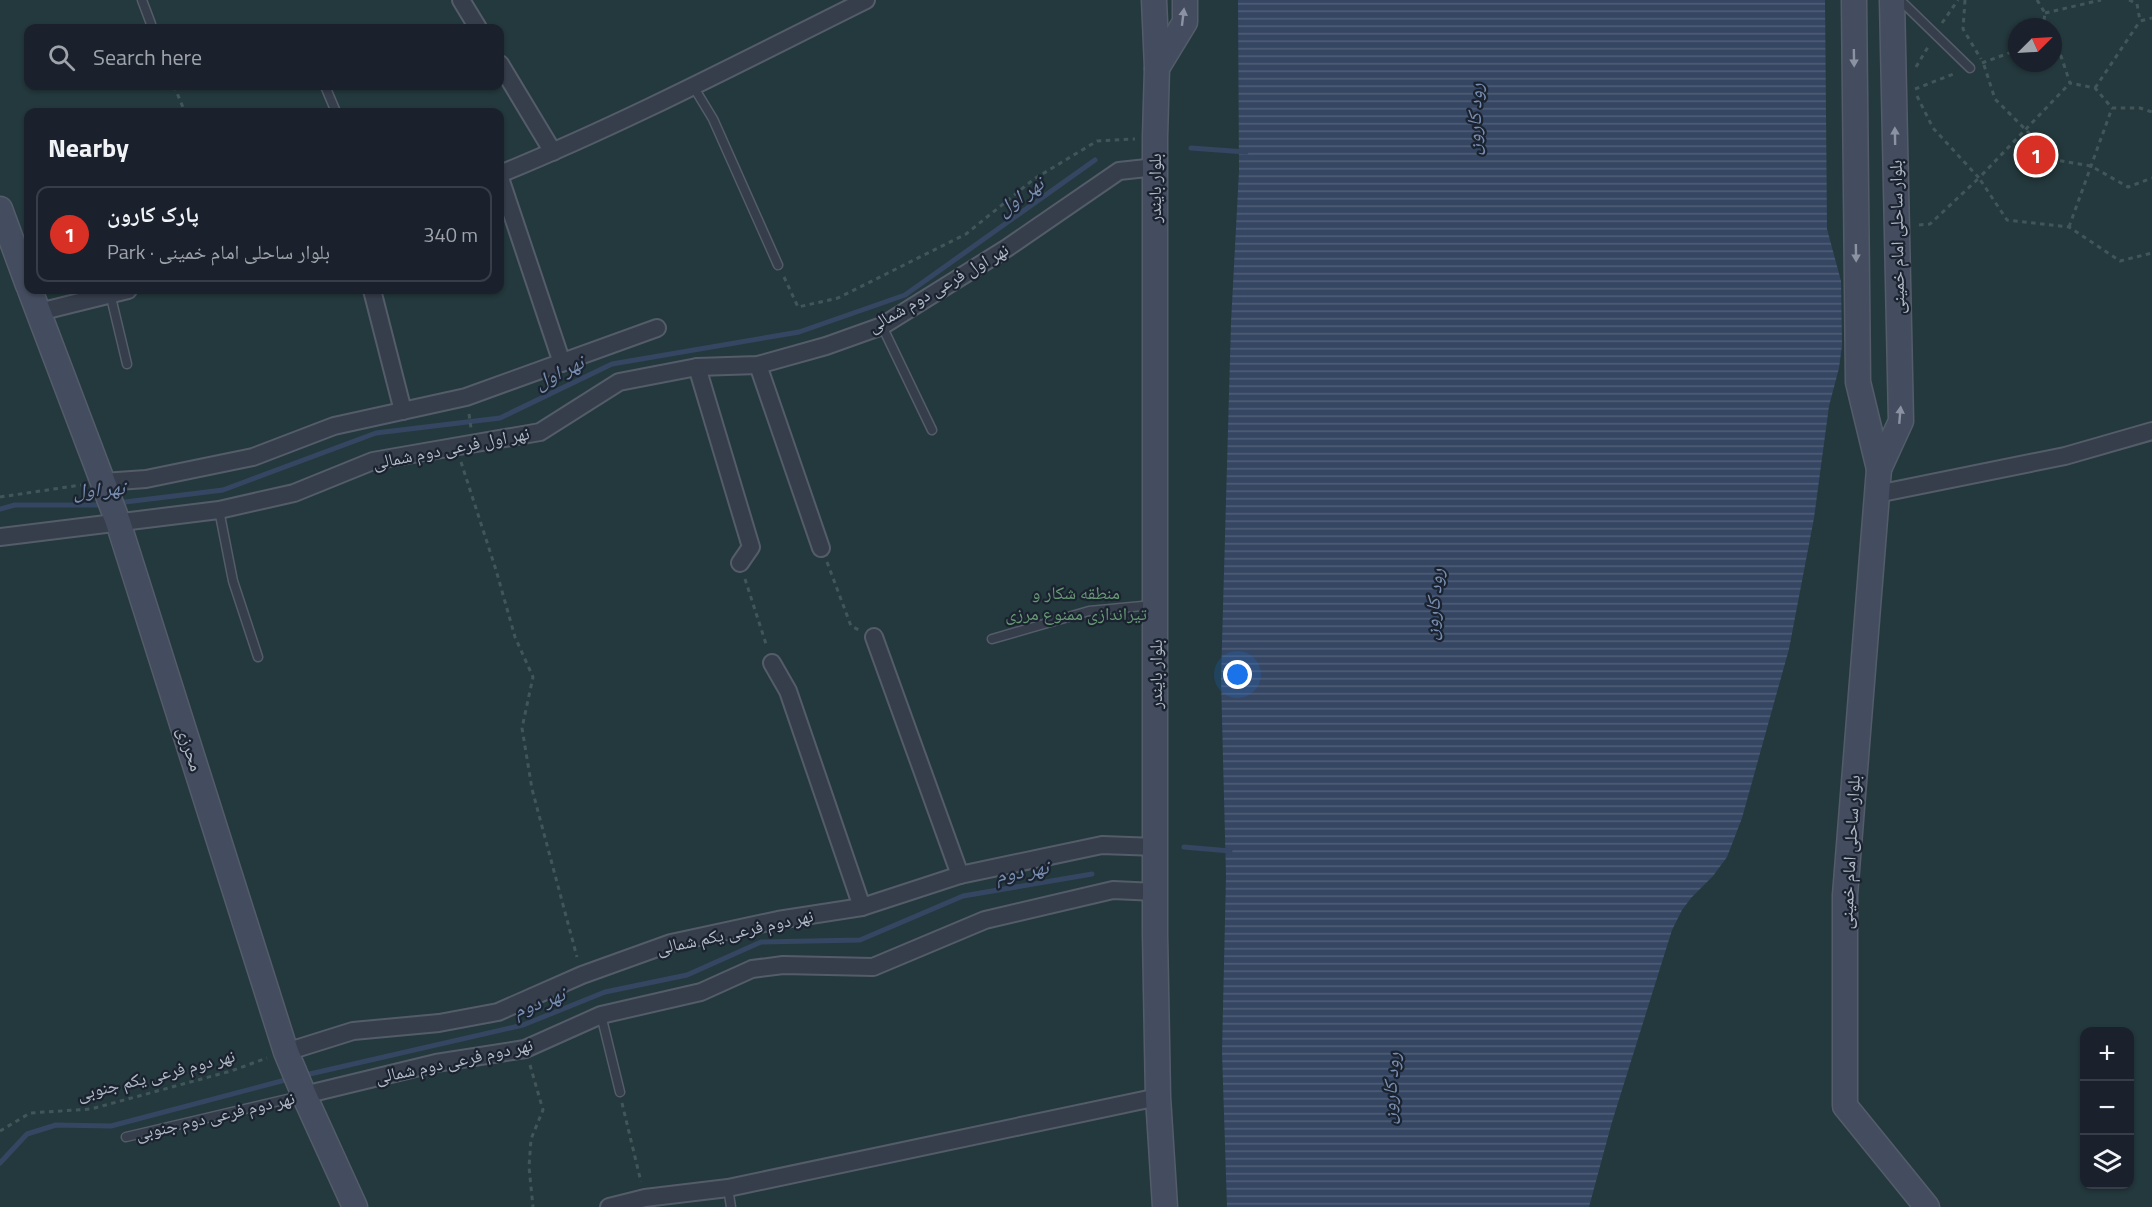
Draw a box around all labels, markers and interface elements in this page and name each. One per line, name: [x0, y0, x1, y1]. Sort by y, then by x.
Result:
one-way arrow: [1179, 7, 1188, 26]
north arrow: [2008, 18, 2062, 72]
search box: [24, 24, 504, 90]
text: Search here: [93, 40, 202, 74]
icon: search: [45, 41, 78, 74]
one-way arrow: [1849, 49, 1859, 68]
water label: رود کارون: [1457, 82, 1490, 155]
one-way arrow: [1890, 127, 1900, 146]
text: Nearby: [48, 128, 129, 167]
pin: 1: [2016, 132, 2056, 178]
street label: بلوار بایندر: [1141, 153, 1168, 224]
street label: بلوار ساحلی امام خمینی: [1882, 160, 1911, 314]
water label: نهر اول: [990, 166, 1052, 223]
text: پارک کارون: [107, 197, 199, 231]
text: 1: [64, 219, 75, 250]
text: 340 m: [423, 219, 478, 250]
text: Park · بلوار ساحلی امام خمینی: [107, 236, 330, 267]
street label: نهر اول فرعی دوم شمالی: [862, 236, 1014, 339]
one-way arrow: [1851, 244, 1861, 263]
water label: نهر اول: [529, 345, 591, 397]
one-way arrow: [1895, 405, 1905, 424]
street label: نهر اول فرعی دوم شمالی: [370, 419, 532, 476]
water label: نهر اول: [72, 471, 129, 506]
water label: رود کارون: [1414, 567, 1451, 641]
park label: منطقه شکار و تیراندازی ممنوع مرزی: [1005, 579, 1147, 627]
street label: بلوار بایندر: [1142, 639, 1169, 710]
your location: [1223, 660, 1252, 689]
street label: محرزی: [171, 723, 210, 775]
street label: بلوار ساحلی امام خمینی: [1832, 774, 1867, 930]
water label: نهر دوم: [993, 850, 1053, 890]
street label: نهر دوم فرعی یکم شمالی: [654, 902, 816, 961]
water label: نهر دوم: [509, 977, 572, 1025]
map controls: [2080, 1027, 2134, 1189]
button: +: [2080, 1027, 2134, 1081]
street label: نهر دوم فرعی دوم شمالی: [373, 1031, 535, 1090]
street label: نهر دوم فرعی یکم جنوبی: [74, 1042, 238, 1107]
water label: رود کارون: [1372, 1051, 1407, 1125]
button: −: [2080, 1081, 2134, 1135]
street label: نهر دوم فرعی دوم جنوبی: [132, 1084, 297, 1147]
button: layers: [2080, 1135, 2134, 1189]

